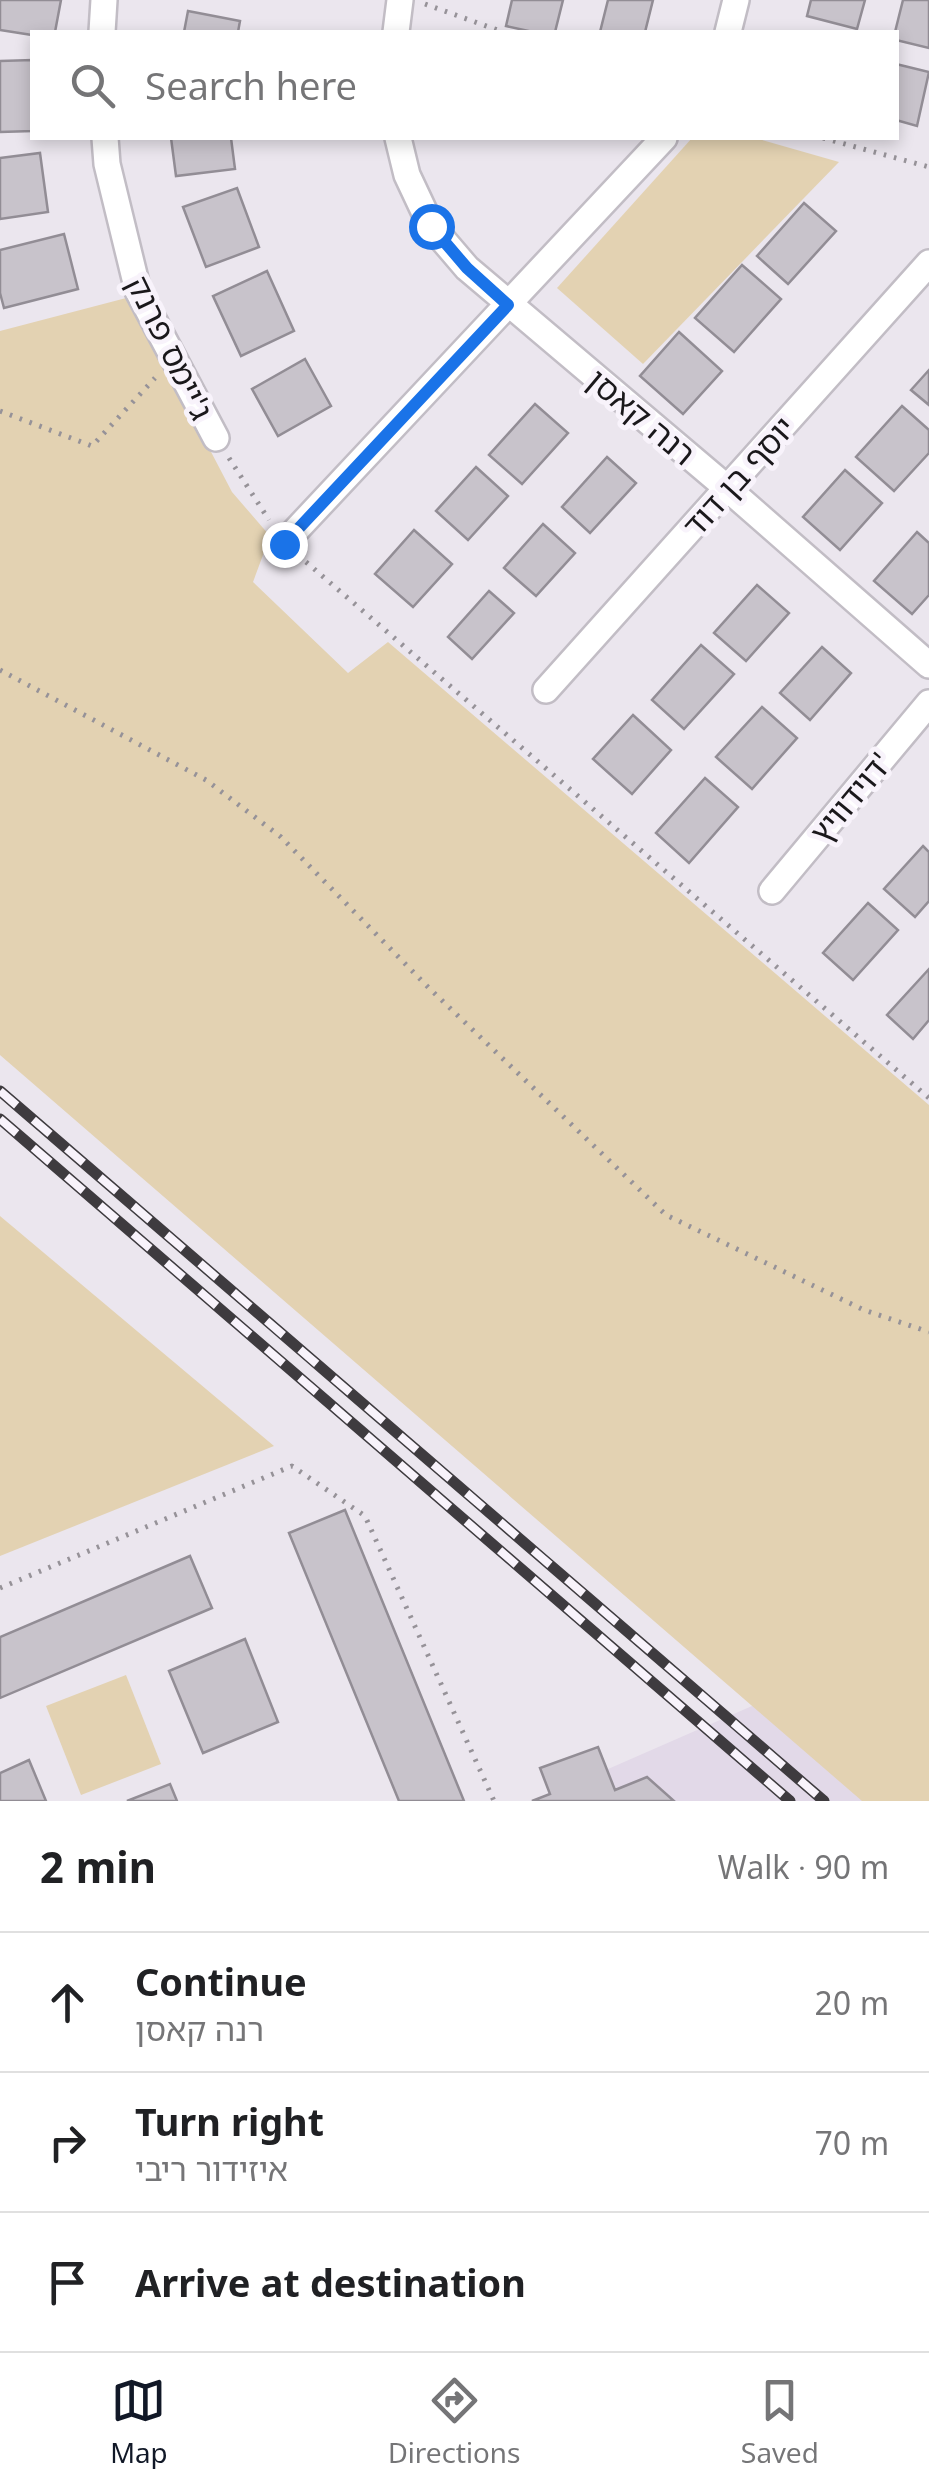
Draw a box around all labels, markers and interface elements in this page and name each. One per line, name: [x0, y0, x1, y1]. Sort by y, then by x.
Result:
search box: [30, 30, 899, 140]
icon: search: [65, 58, 120, 113]
text: Search here: [145, 59, 357, 111]
route start: [409, 204, 455, 250]
street label: ג'יימס פרנק: [118, 268, 224, 426]
street label: רנה קאסן: [579, 358, 705, 474]
street label: יוסף בן דוד: [672, 406, 804, 546]
route end: [262, 522, 308, 568]
street label: דוידוויץ': [799, 742, 901, 852]
text: 2 min: [40, 1838, 156, 1895]
text: Walk · 90 m: [717, 1845, 889, 1888]
text: Continue: [135, 1955, 307, 2007]
icon: ahead: [40, 1975, 95, 2030]
text: 20 m: [814, 1981, 889, 2024]
text: רנה קאסן: [135, 2007, 264, 2050]
text: Turn right: [135, 2095, 324, 2147]
icon: right: [40, 2115, 95, 2170]
text: 70 m: [814, 2121, 889, 2164]
text: איזידור ריבי: [135, 2147, 288, 2190]
icon: arrive: [40, 2255, 95, 2310]
text: Arrive at destination: [135, 2256, 526, 2308]
tab: Map: [110, 2373, 168, 2471]
tab: Directions: [388, 2373, 520, 2471]
tab: Saved: [741, 2373, 819, 2471]

